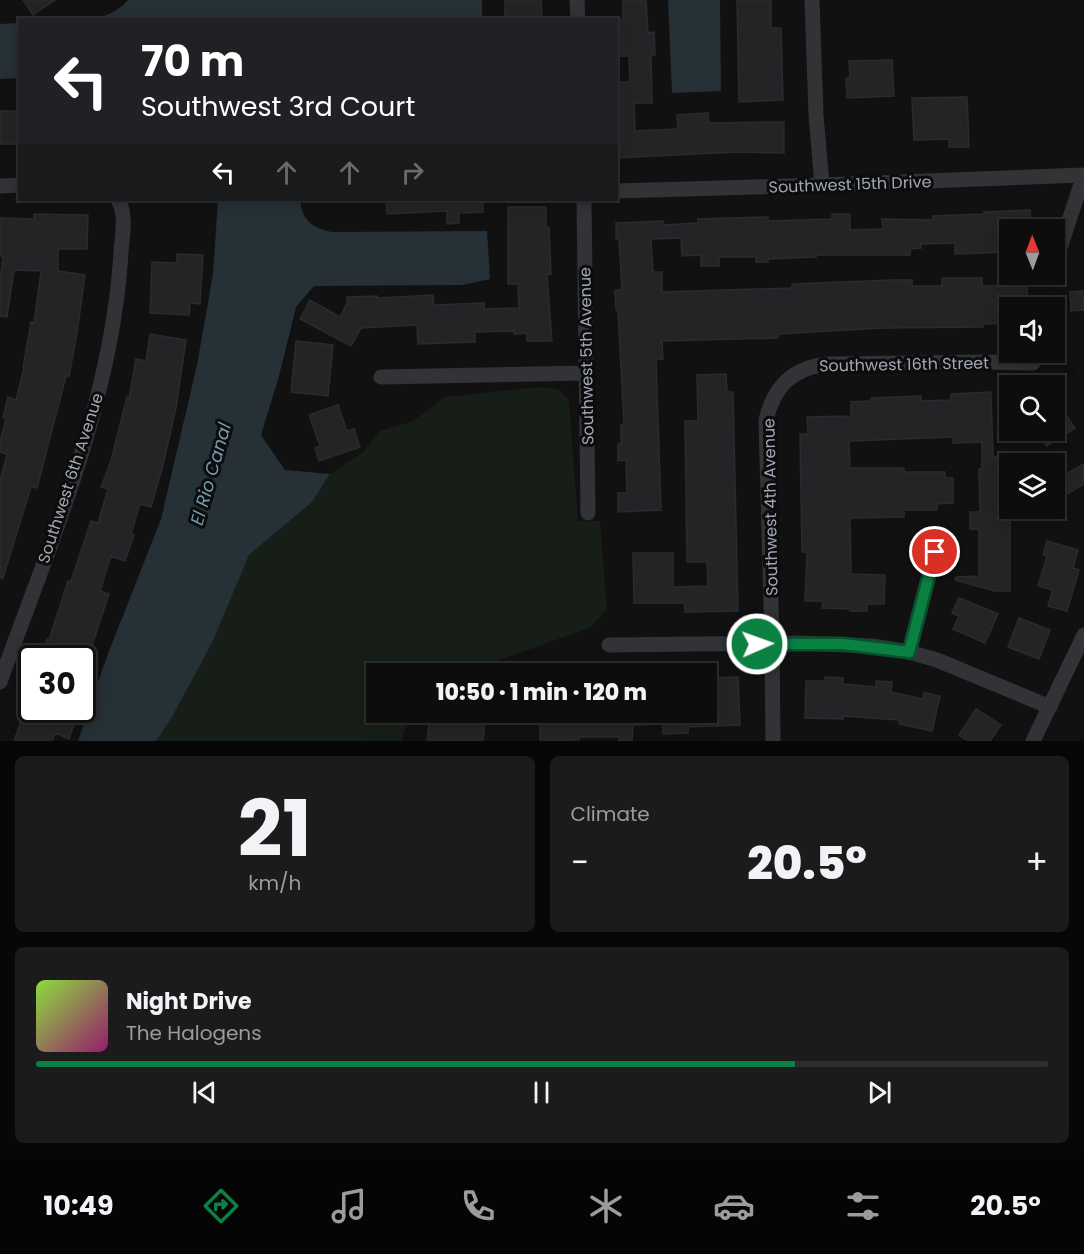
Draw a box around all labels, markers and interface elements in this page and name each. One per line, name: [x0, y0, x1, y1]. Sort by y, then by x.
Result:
text: 70 m: [141, 32, 244, 91]
icon: left: [42, 42, 120, 120]
text: Southwest 3rd Court: [141, 88, 415, 125]
icon: left: [207, 156, 240, 189]
icon: ahead: [270, 156, 303, 189]
icon: ahead: [333, 156, 366, 189]
icon: right: [396, 156, 429, 189]
street label: Southwest 15th Drive: [768, 170, 932, 199]
north arrow: [999, 219, 1065, 285]
map controls: [999, 219, 1065, 519]
street label: Southwest 5th Avenue: [573, 267, 600, 445]
button: sound: [999, 297, 1065, 363]
street label: Southwest 16th Street: [819, 352, 989, 377]
button: search: [999, 375, 1065, 441]
street label: Southwest 6th Avenue: [32, 390, 109, 566]
street label: Southwest 4th Avenue: [757, 418, 784, 596]
water label: El Rio Canal: [184, 419, 237, 528]
button: layers: [999, 453, 1065, 519]
pin: [909, 526, 960, 577]
icon: arrive: [918, 535, 951, 568]
position arrow: [725, 612, 789, 676]
speed limit sign: 30: [18, 645, 96, 723]
text: 10:50 · 1 min · 120 m: [436, 677, 647, 708]
text: 21: [238, 774, 312, 883]
text: Climate: [571, 800, 650, 828]
text: 20.5°: [747, 832, 867, 895]
text: −: [571, 839, 589, 886]
text: +: [1025, 839, 1048, 886]
text: km/h: [248, 869, 301, 897]
text: Night Drive: [126, 986, 252, 1017]
text: The Halogens: [126, 1019, 262, 1047]
icon: previous: [188, 1076, 221, 1109]
icon: pause: [525, 1076, 558, 1109]
icon: next: [863, 1076, 896, 1109]
icon: directions: [200, 1185, 242, 1227]
icon: music: [328, 1185, 370, 1227]
icon: phone: [457, 1185, 499, 1227]
icon: climate: [585, 1185, 627, 1227]
icon: car: [713, 1185, 755, 1227]
icon: filters: [842, 1185, 884, 1227]
text: 10:49: [43, 1187, 114, 1224]
text: 20.5°: [970, 1187, 1041, 1224]

